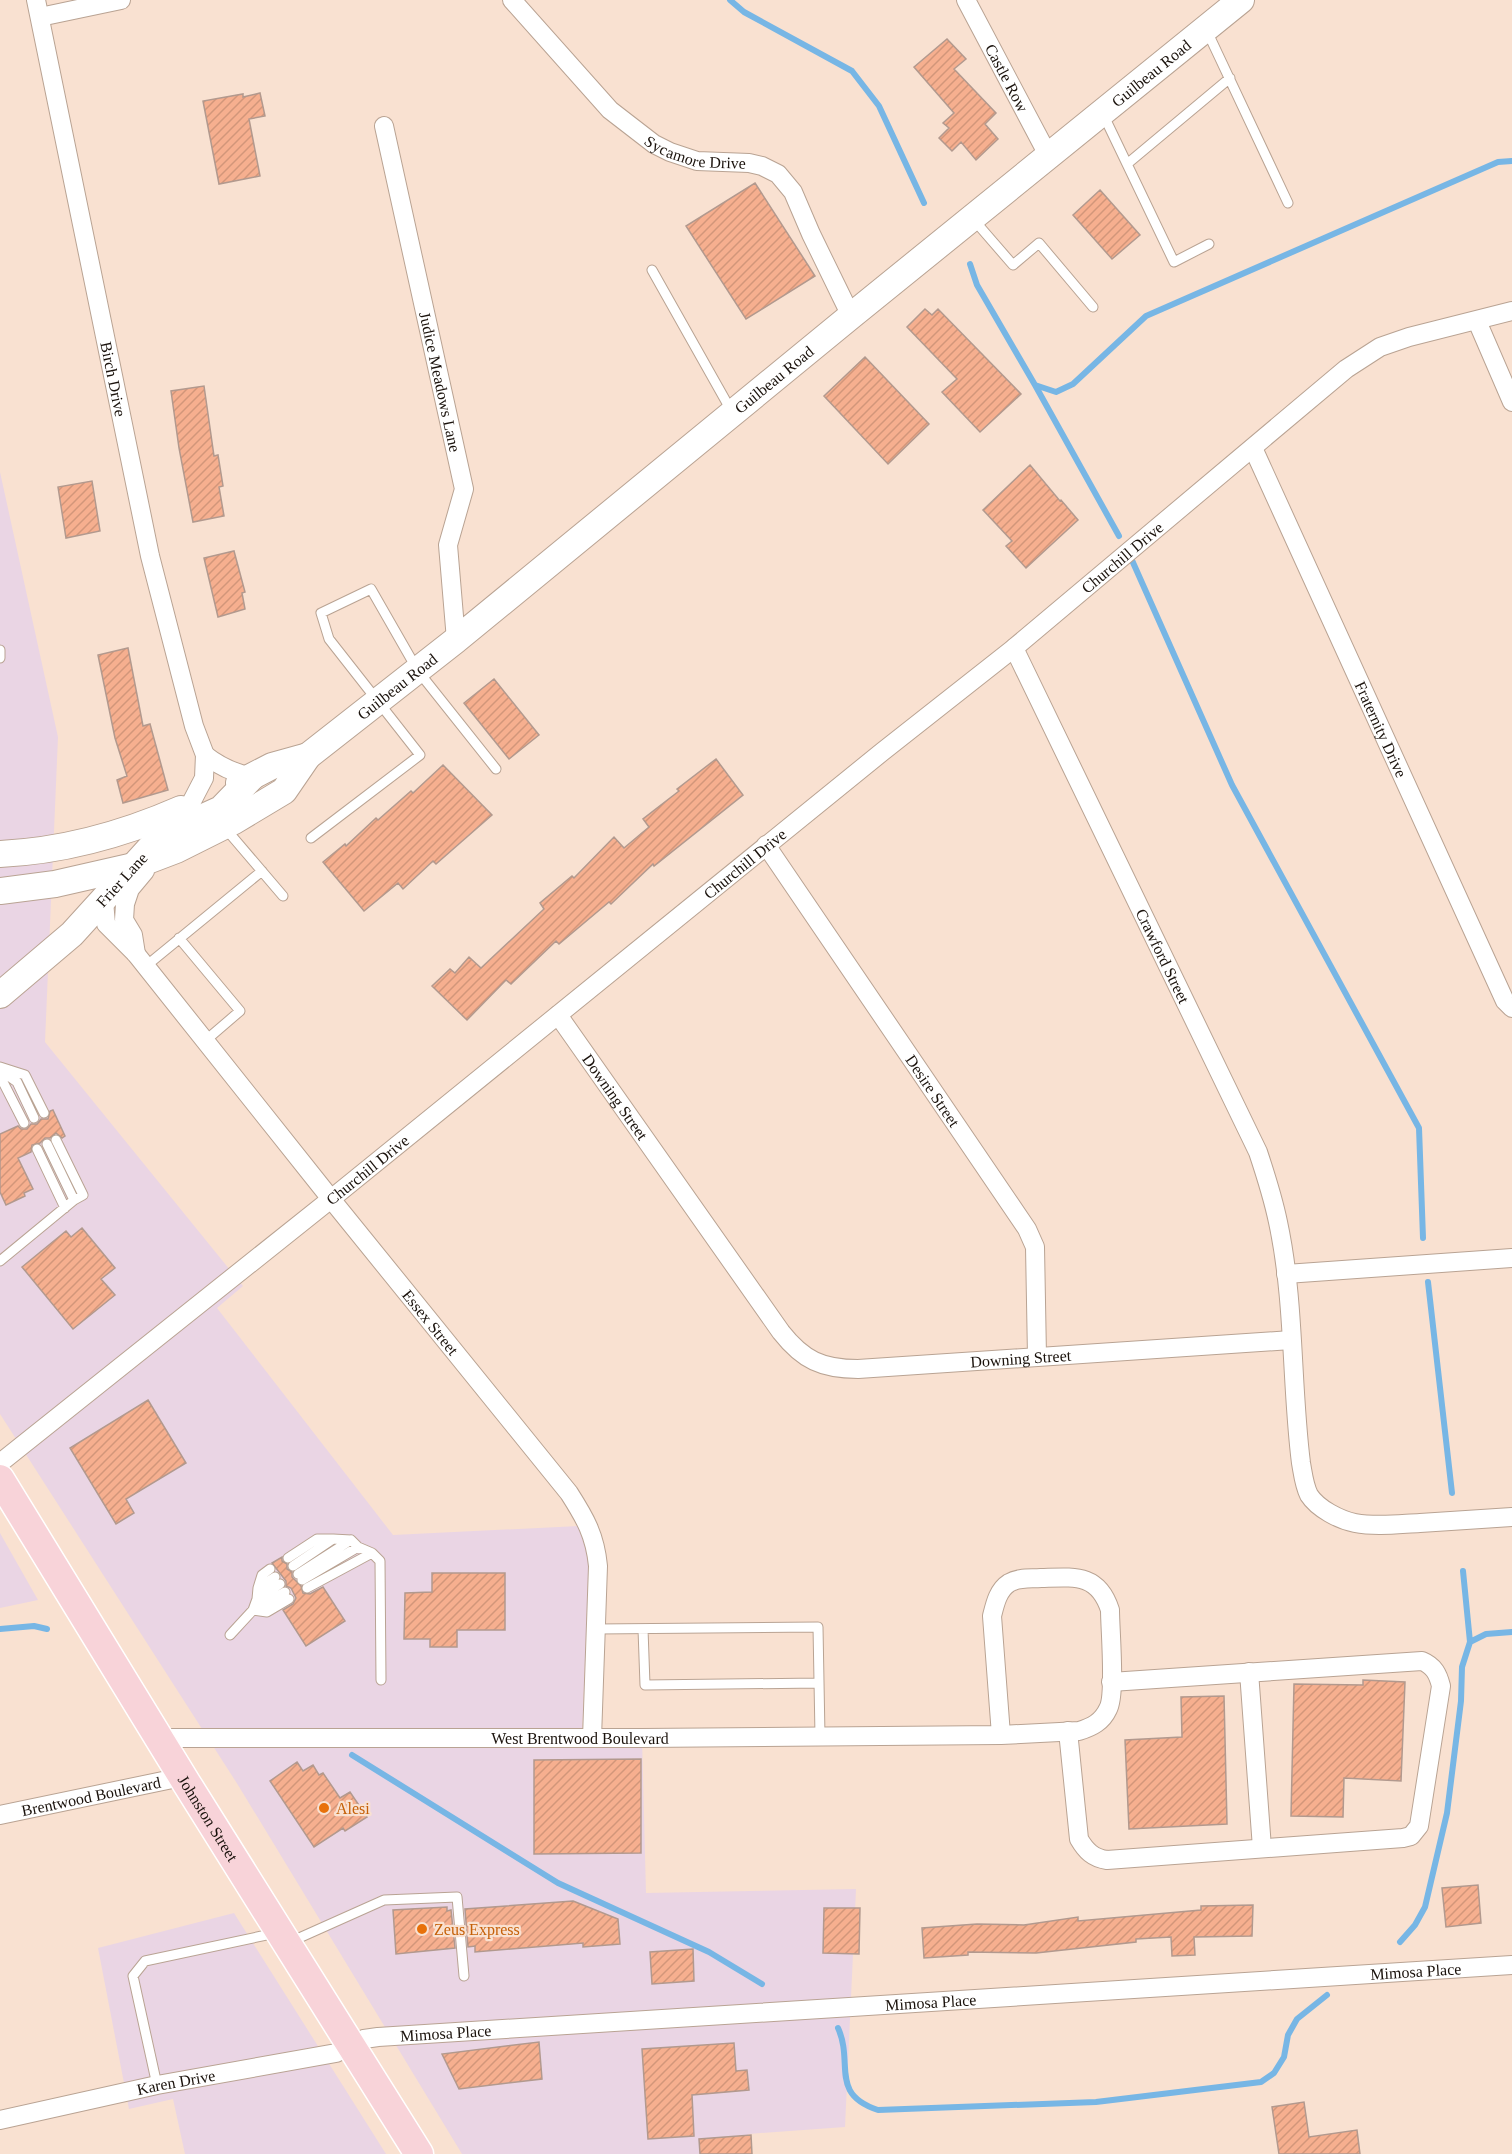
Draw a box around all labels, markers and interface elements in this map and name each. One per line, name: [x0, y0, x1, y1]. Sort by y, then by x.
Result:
street label: Guilbeau Road: [1108, 36, 1194, 110]
street label: Castle Row: [982, 41, 1032, 115]
street label: Sycamore Drive: [642, 132, 746, 171]
street label: Judice Meadows Lane: [417, 310, 464, 454]
street label: Birch Drive: [98, 340, 130, 418]
street label: Guilbeau Road: [731, 342, 816, 417]
street label: Churchill Drive: [1078, 518, 1166, 596]
street label: Guilbeau Road: [354, 650, 440, 723]
street label: Fraternity Drive: [1352, 679, 1410, 780]
street label: Churchill Drive: [700, 825, 789, 902]
street label: Frier Lane: [93, 849, 150, 910]
street label: Crawford Street: [1133, 906, 1193, 1006]
street label: Downing Street: [580, 1051, 652, 1143]
street label: Desire Street: [903, 1051, 964, 1130]
street label: Churchill Drive: [323, 1131, 412, 1208]
street label: Essex Street: [399, 1286, 462, 1358]
street label: Downing Street: [970, 1346, 1072, 1370]
street label: West Brentwood Boulevard: [491, 1729, 669, 1747]
street label: Johnston Street: [175, 1772, 242, 1865]
street label: Brentwood Boulevard: [20, 1773, 162, 1819]
place label: Alesi: [336, 1800, 370, 1817]
marker: Alesi: [317, 1801, 331, 1815]
place label: Zeus Express: [434, 1921, 520, 1939]
marker: Zeus Express: [415, 1922, 429, 1936]
street label: Mimosa Place: [1370, 1960, 1462, 1982]
street label: Mimosa Place: [885, 1991, 977, 2013]
street label: Mimosa Place: [400, 2021, 492, 2044]
street label: Karen Drive: [135, 2066, 217, 2098]

